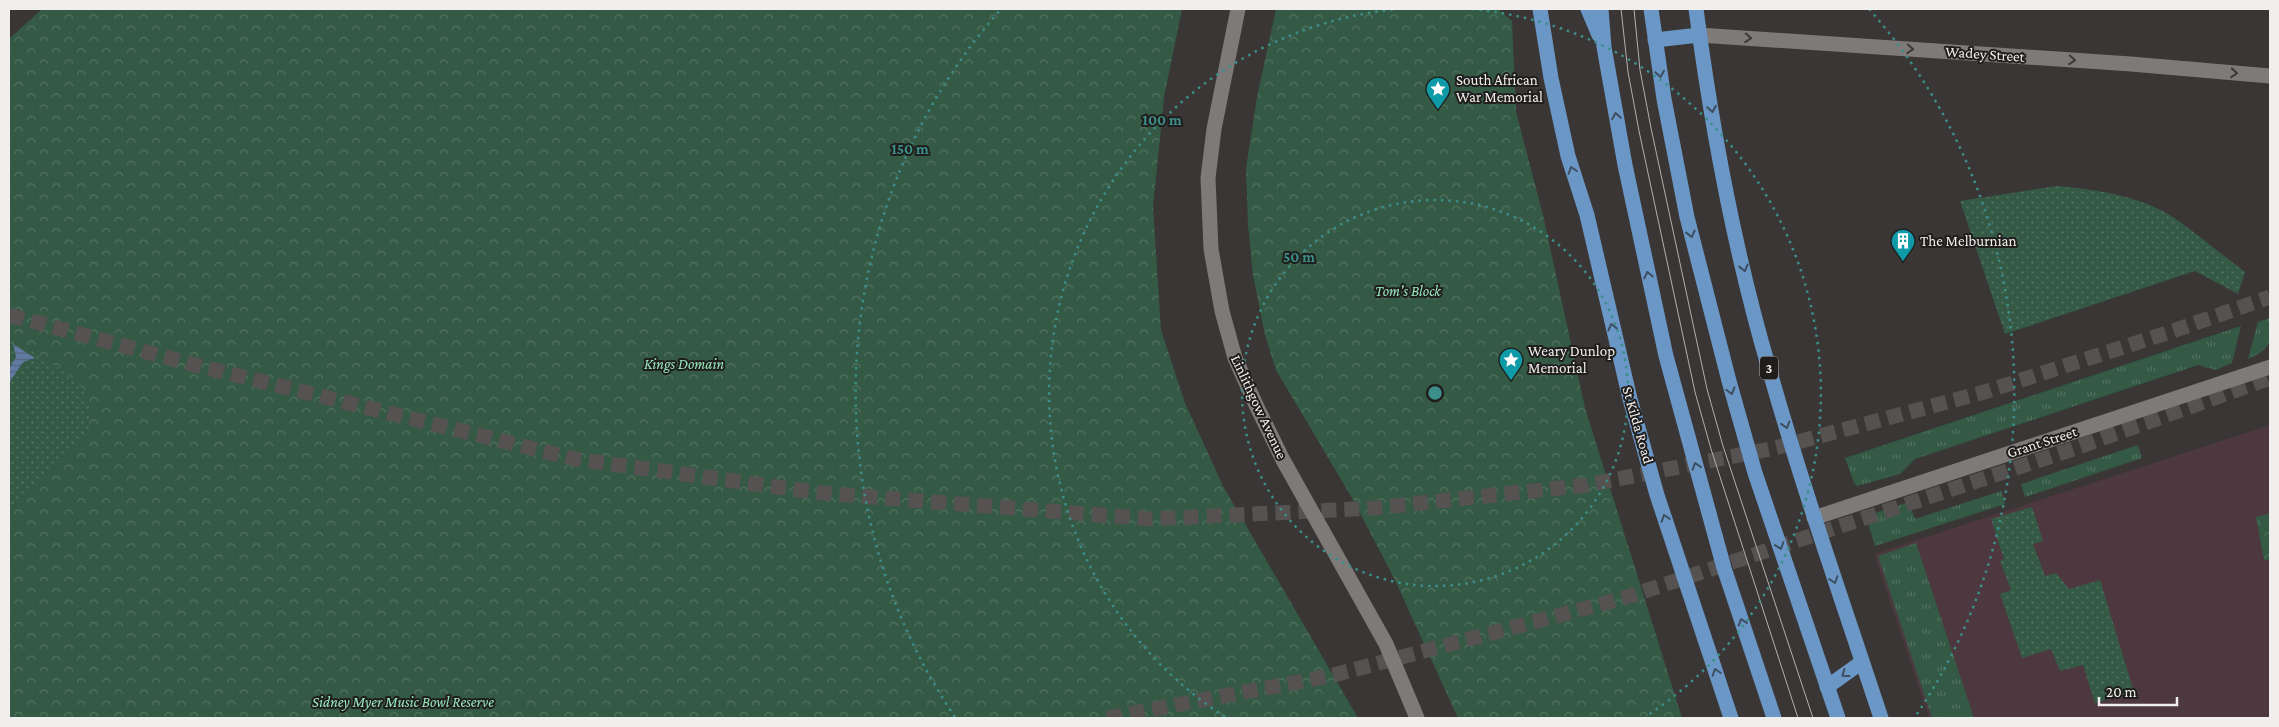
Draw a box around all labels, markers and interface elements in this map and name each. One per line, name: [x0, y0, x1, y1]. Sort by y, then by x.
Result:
one-way arrow: [1744, 33, 1752, 44]
one-way arrow: [1906, 43, 1914, 54]
street label: Wadey Street: [1945, 43, 2026, 66]
one-way arrow: [2068, 54, 2076, 65]
one-way arrow: [2230, 67, 2238, 78]
one-way arrow: [1655, 70, 1665, 79]
place label: South African War Memorial: [1456, 72, 1543, 105]
place icon: South African War Memorial: [1425, 76, 1451, 110]
one-way arrow: [1706, 104, 1716, 113]
one-way arrow: [1611, 111, 1621, 120]
text: 100 m: [1142, 112, 1182, 128]
text: 150 m: [891, 141, 929, 157]
one-way arrow: [1568, 166, 1578, 175]
building icon: The Melburnian: [1890, 228, 1916, 262]
one-way arrow: [1685, 229, 1696, 238]
place label: The Melburnian: [1920, 233, 2017, 249]
text: 50 m: [1283, 249, 1315, 265]
one-way arrow: [1738, 263, 1749, 272]
one-way arrow: [1643, 270, 1654, 279]
park label: Tom's Block: [1375, 283, 1442, 299]
one-way arrow: [1607, 323, 1618, 332]
place label: Weary Dunlop Memorial: [1528, 343, 1615, 376]
place icon: Weary Dunlop Memorial: [1498, 347, 1524, 381]
street label: Linlithgow Avenue: [1227, 352, 1290, 462]
park label: Kings Domain: [644, 356, 724, 373]
road number: 3: [1760, 356, 1778, 379]
centre of rings: [1426, 384, 1444, 402]
street label: St Kilda Road: [1619, 385, 1657, 465]
one-way arrow: [1726, 387, 1736, 395]
one-way arrow: [1780, 420, 1790, 429]
street label: Grant Street: [2005, 423, 2080, 461]
one-way arrow: [1692, 463, 1702, 471]
one-way arrow: [1660, 514, 1670, 522]
one-way arrow: [1775, 541, 1785, 550]
one-way arrow: [1828, 575, 1838, 584]
one-way arrow: [1738, 618, 1748, 627]
one-way arrow: [1712, 668, 1722, 677]
one-way arrow: [1841, 668, 1851, 677]
scale bar: [2099, 674, 2176, 706]
text: 20 m: [2106, 684, 2137, 700]
park label: Sidney Myer Music Bowl Reserve: [312, 694, 494, 711]

